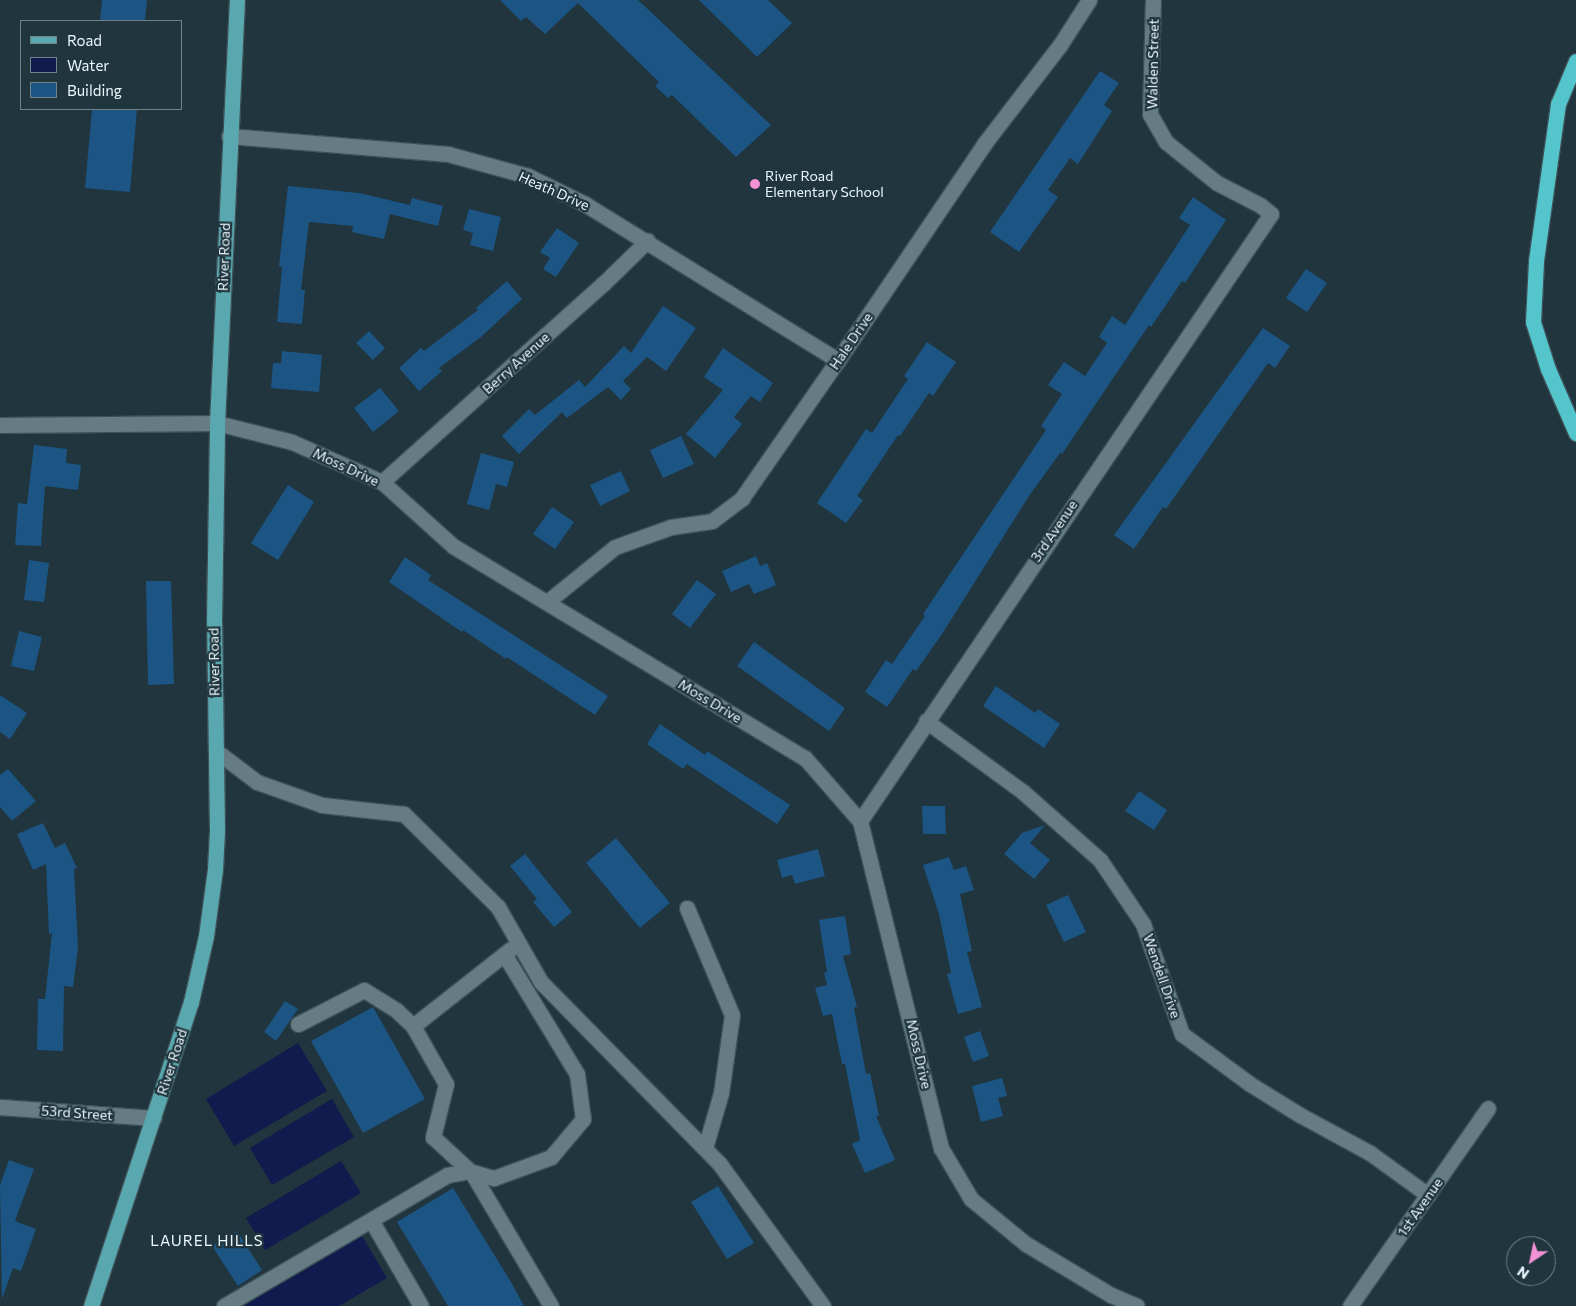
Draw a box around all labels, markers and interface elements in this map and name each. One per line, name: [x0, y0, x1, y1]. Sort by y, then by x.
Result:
street label: Walden Street: [1144, 19, 1162, 109]
legend: [20, 20, 182, 110]
text: Road: [67, 31, 102, 49]
text: Water: [67, 56, 109, 74]
text: Building: [67, 81, 122, 99]
street label: Heath Drive: [516, 168, 592, 214]
place label: River Road Elementary School: [765, 168, 884, 200]
marker: River Road Elementary School: [749, 178, 761, 190]
street label: River Road: [214, 223, 234, 291]
street label: Hale Drive: [826, 309, 876, 373]
street label: Berry Avenue: [479, 329, 553, 397]
street label: Moss Drive: [310, 444, 382, 490]
street label: 3rd Avenue: [1027, 497, 1081, 565]
street label: River Road: [205, 628, 223, 696]
street label: Moss Drive: [675, 676, 745, 726]
street label: Wendell Drive: [1140, 932, 1184, 1020]
street label: Moss Drive: [903, 1018, 935, 1090]
street label: River Road: [153, 1027, 191, 1097]
street label: 53rd Street: [41, 1102, 113, 1124]
street label: 1st Avenue: [1394, 1175, 1446, 1239]
district label: LAUREL HILLS: [149, 1232, 265, 1250]
north arrow: [1506, 1236, 1556, 1286]
text: N: [1514, 1263, 1532, 1283]

